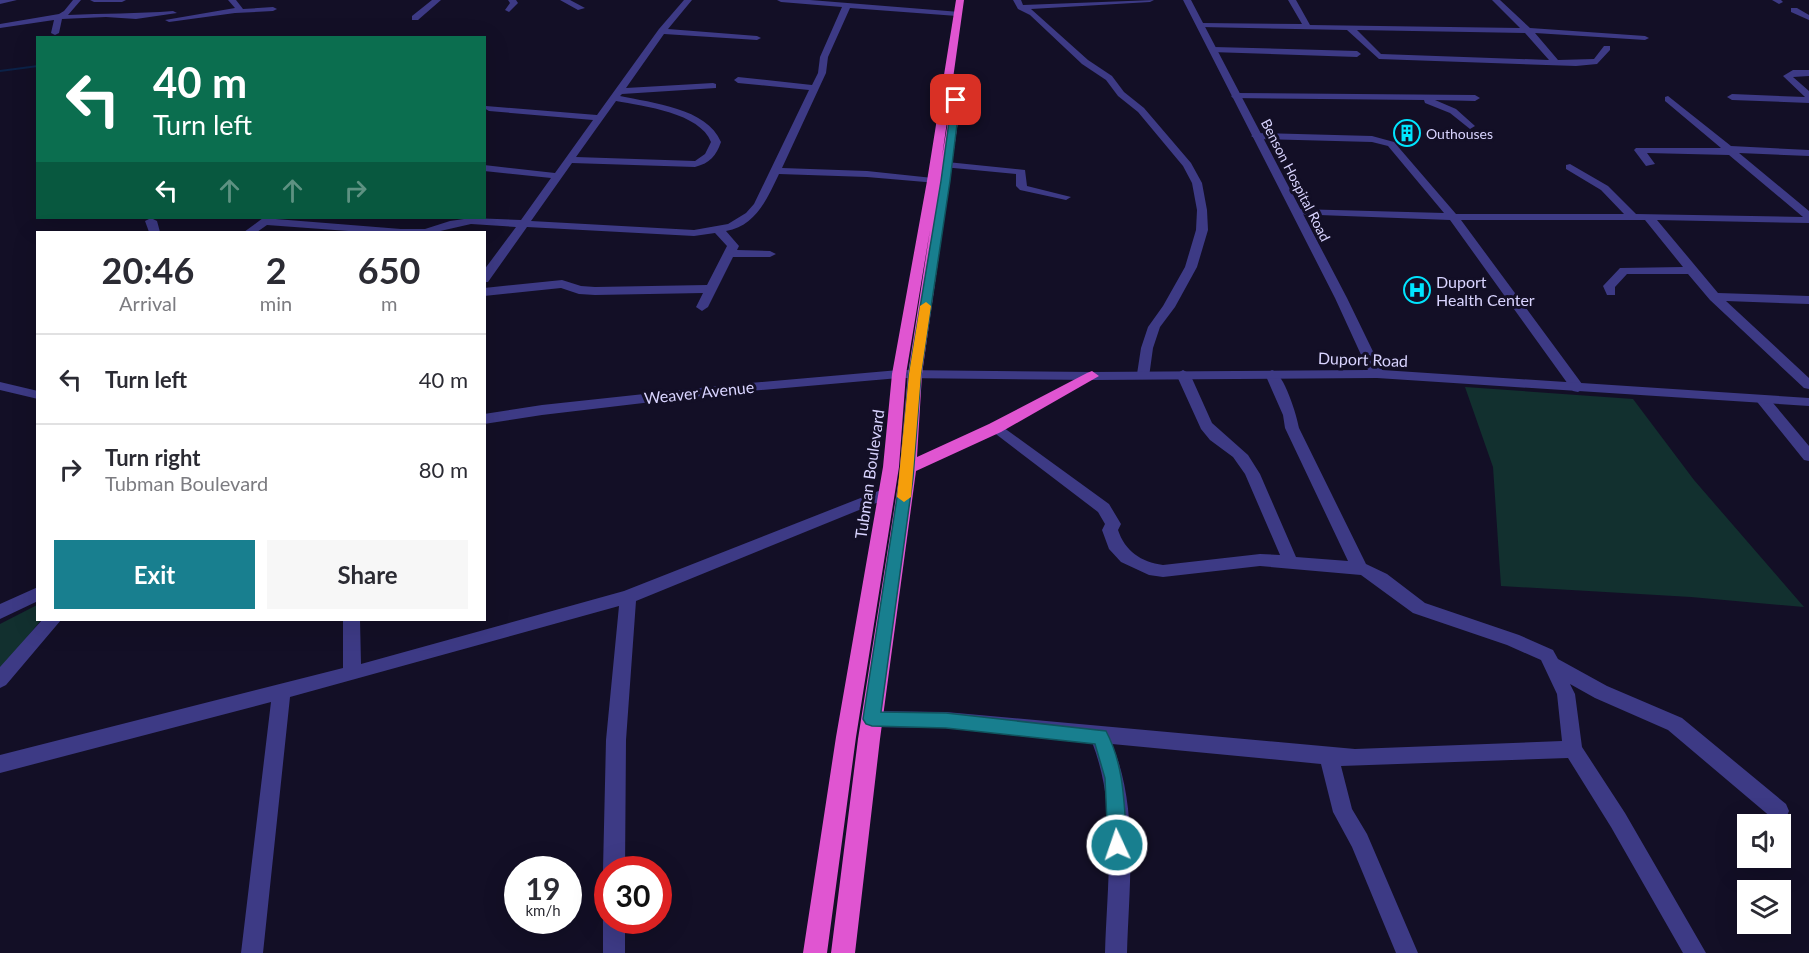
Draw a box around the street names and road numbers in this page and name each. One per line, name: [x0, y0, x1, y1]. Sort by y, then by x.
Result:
street label: Benson Hospital Road: [1258, 116, 1334, 244]
street label: Duport Road: [1318, 348, 1408, 370]
street label: Weaver Avenue: [643, 377, 755, 407]
street label: Tubman Boulevard: [851, 408, 887, 540]

